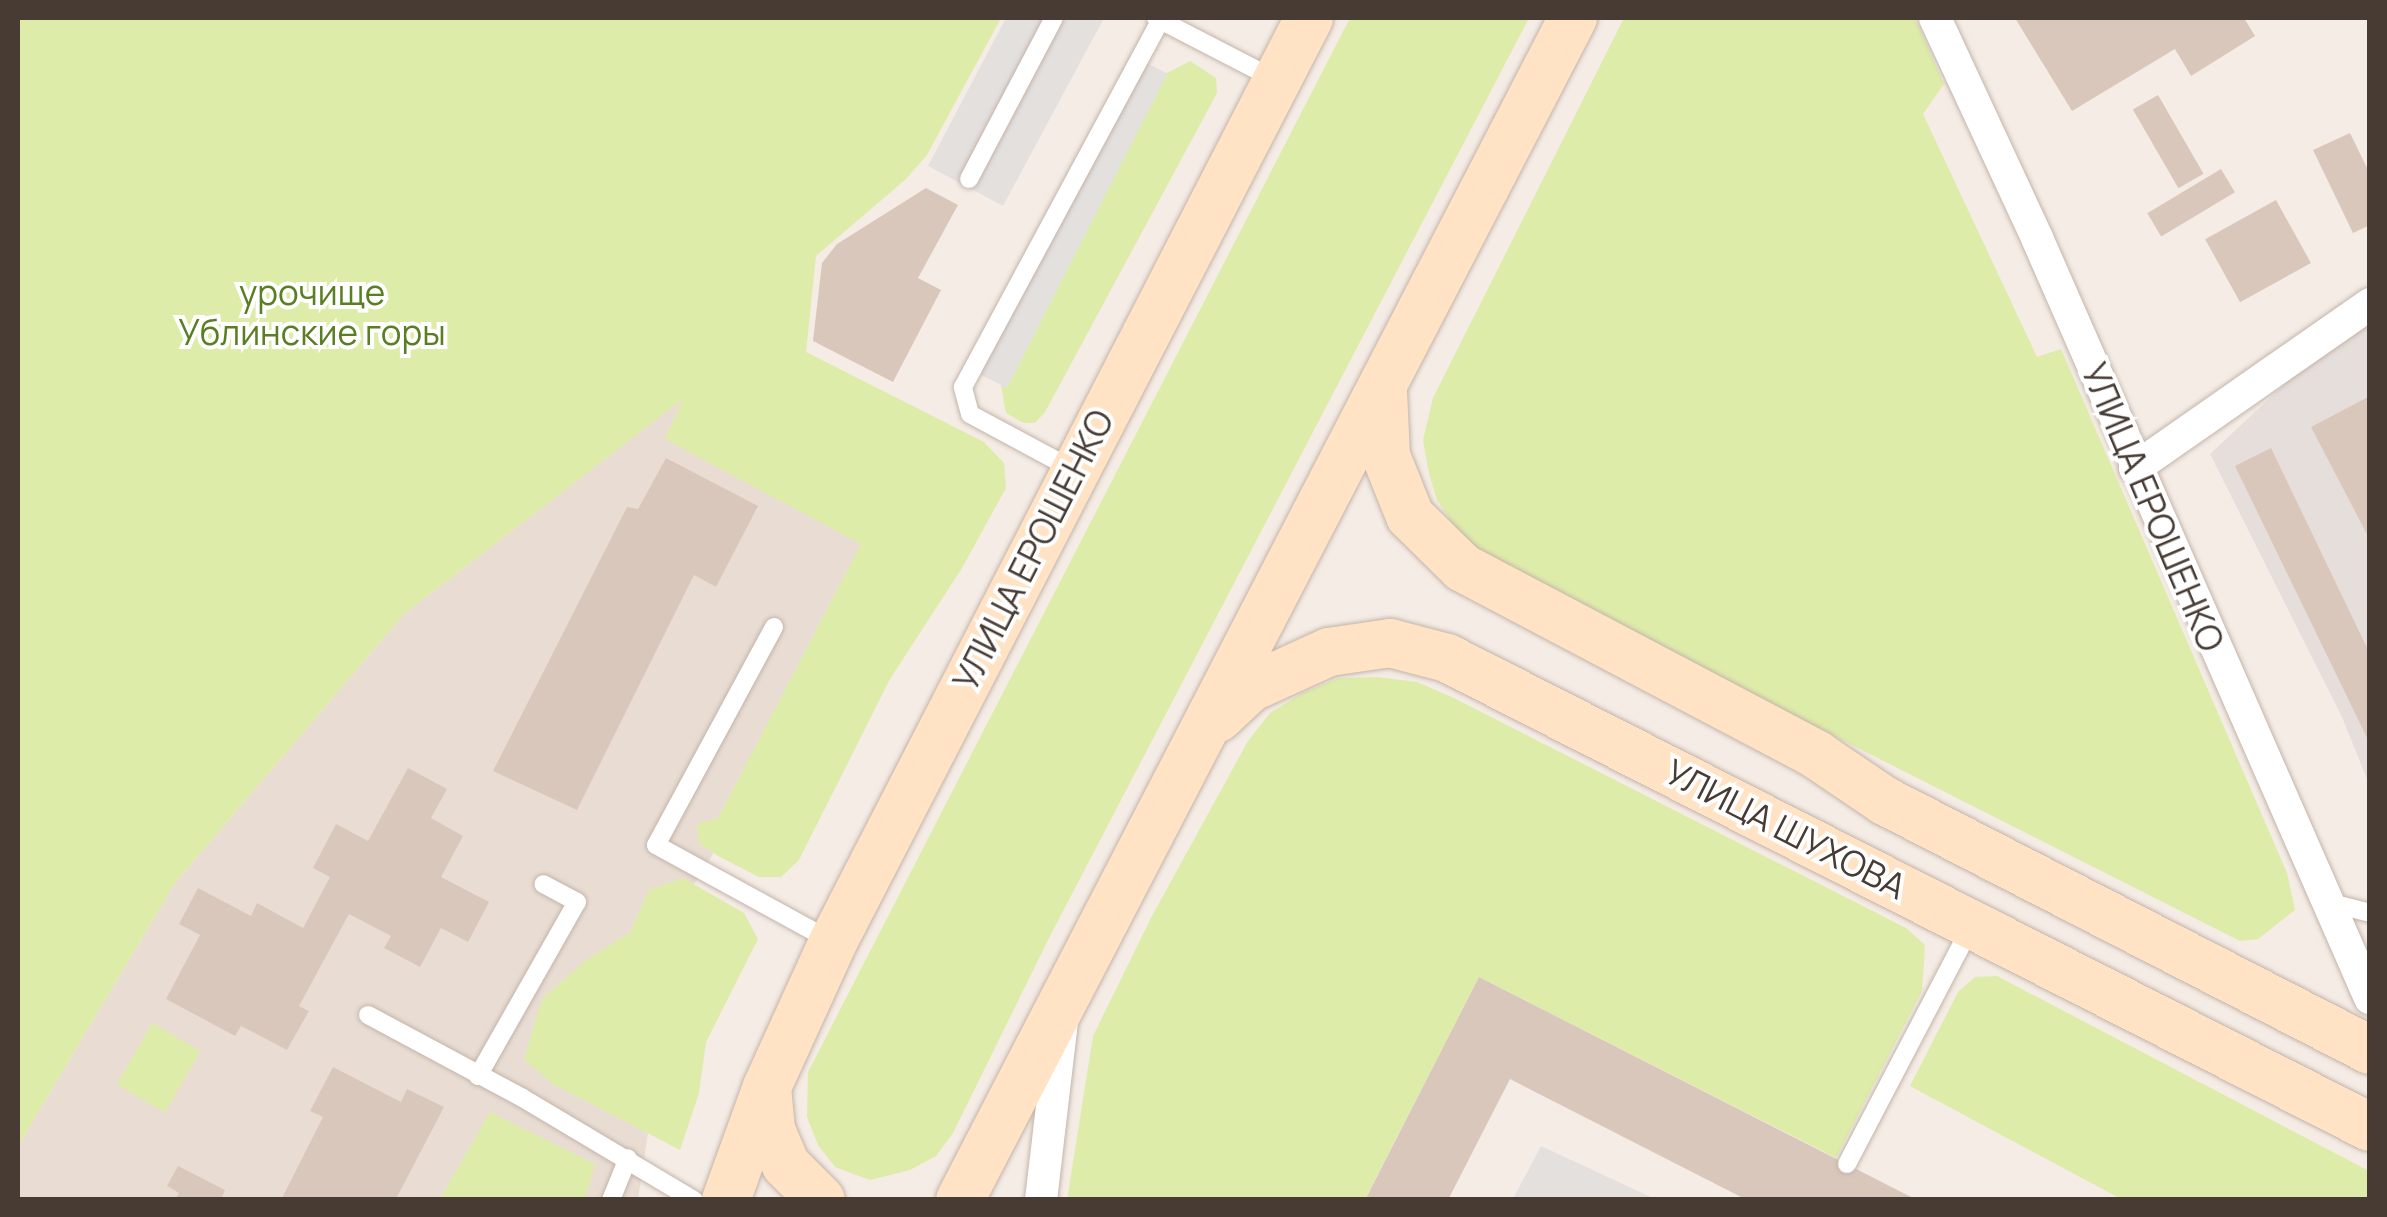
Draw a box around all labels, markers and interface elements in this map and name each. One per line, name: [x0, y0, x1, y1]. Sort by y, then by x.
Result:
park label: урочище Ублинские горы: [178, 271, 446, 353]
street label: УЛИЦА ЕРОШЕНКО: [2073, 357, 2233, 657]
street label: УЛИЦА ЕРОШЕНКО: [944, 403, 1122, 697]
street label: УЛИЦА ШУХОВА: [1659, 750, 1913, 908]

